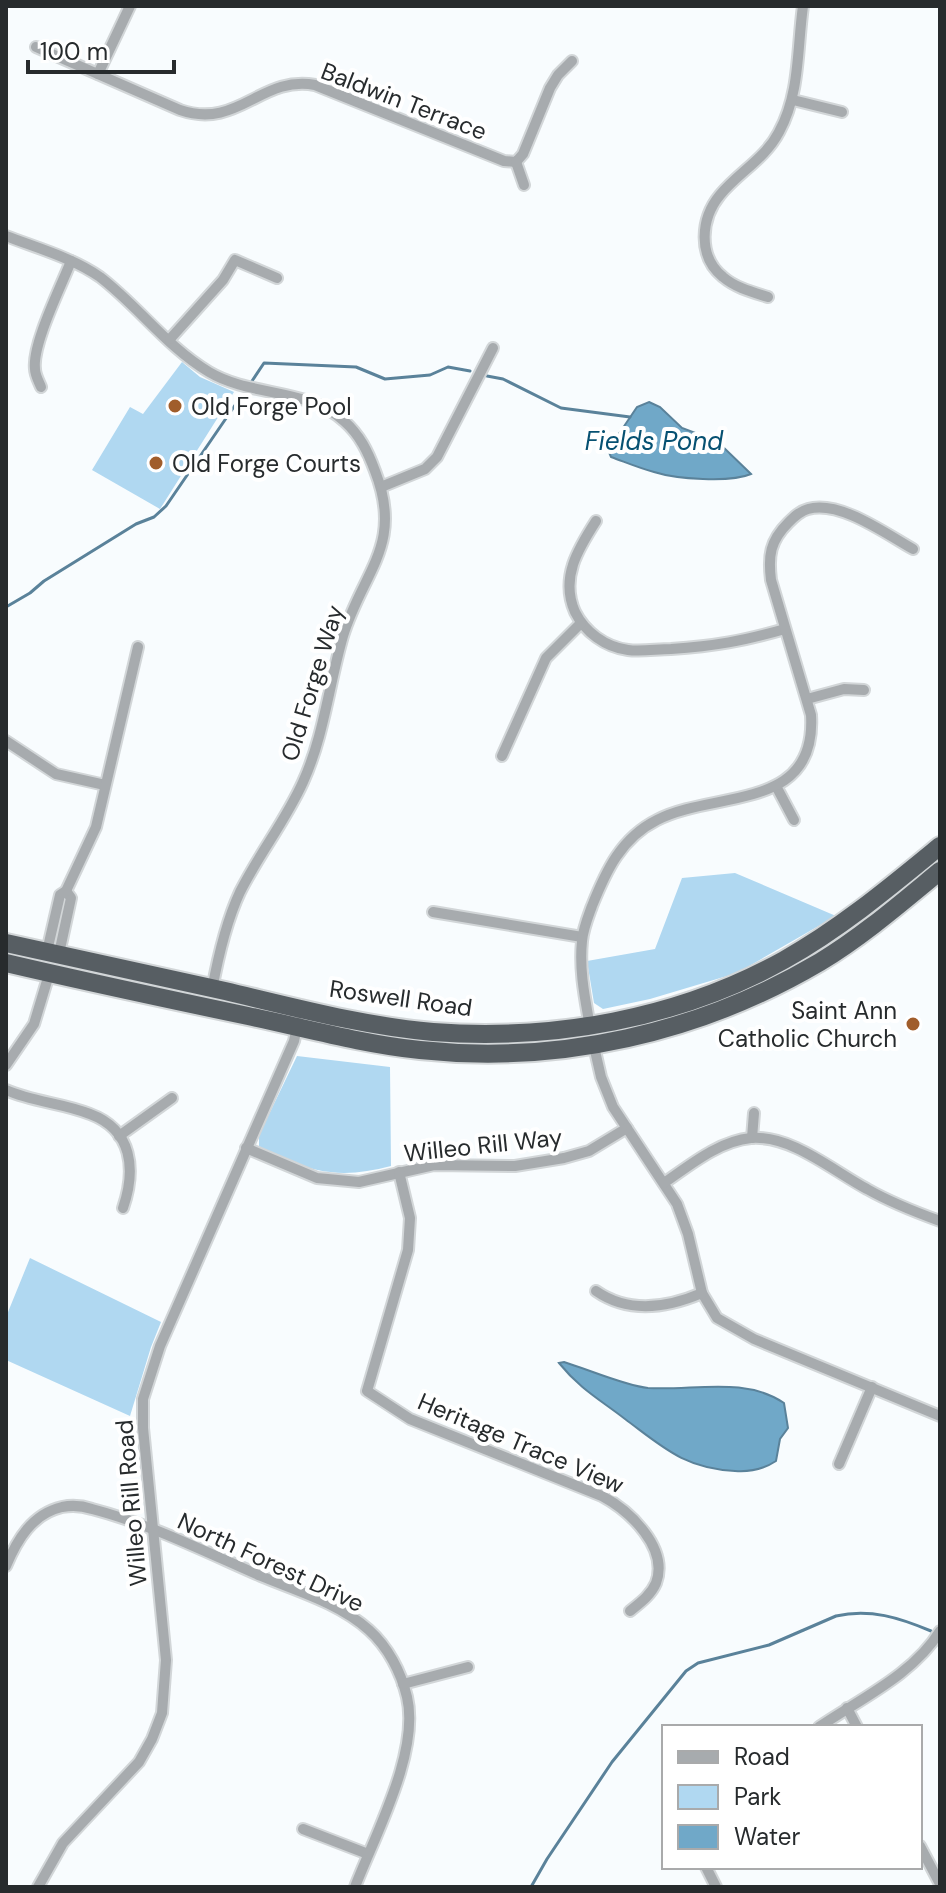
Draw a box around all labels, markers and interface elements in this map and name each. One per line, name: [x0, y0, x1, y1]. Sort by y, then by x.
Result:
scale bar: [28, 24, 174, 74]
text: 100 m: [40, 36, 108, 67]
street label: Baldwin Terrace: [317, 55, 491, 147]
place label: Old Forge Pool: [191, 391, 352, 422]
marker: Old Forge Pool: [166, 397, 184, 415]
water label: Fields Pond: [585, 424, 724, 458]
place label: Old Forge Courts: [172, 448, 361, 479]
marker: Old Forge Courts: [147, 454, 165, 472]
street label: Old Forge Way: [274, 601, 350, 765]
street label: Roswell Road: [328, 973, 474, 1023]
place label: Saint Ann Catholic Church: [718, 995, 897, 1054]
marker: Saint Ann Catholic Church: [904, 1015, 922, 1033]
street label: Willeo Rill Way: [402, 1121, 564, 1169]
street label: Heritage Trace View: [413, 1386, 629, 1500]
street label: Willeo Rill Road: [108, 1419, 154, 1587]
street label: North Forest Drive: [173, 1505, 369, 1619]
legend: [662, 1725, 922, 1869]
text: Road: [734, 1741, 790, 1772]
text: Park: [734, 1781, 781, 1812]
text: Water: [734, 1821, 800, 1852]

